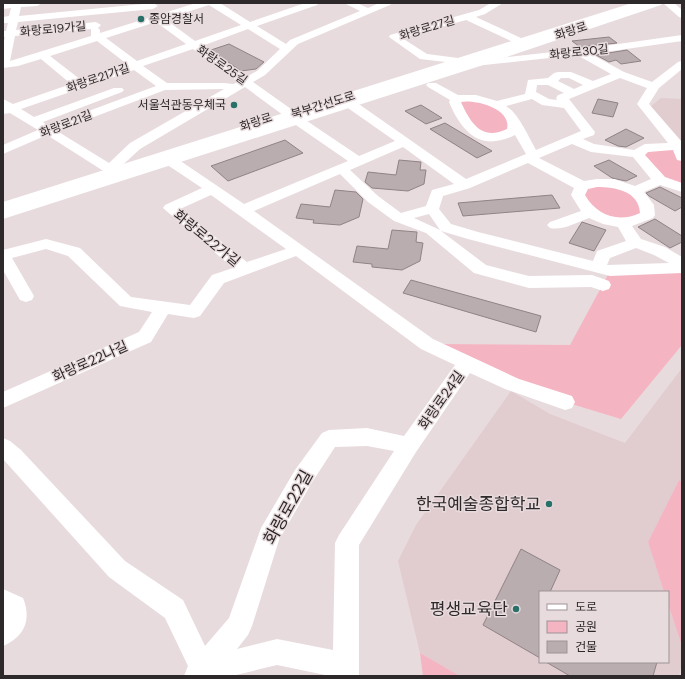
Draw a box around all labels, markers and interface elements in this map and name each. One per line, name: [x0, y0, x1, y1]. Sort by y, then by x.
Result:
place label: 종암경찰서: [149, 11, 204, 27]
street label: 화랑로27길: [397, 12, 457, 44]
marker: 종암경찰서: [136, 14, 146, 24]
street label: 화랑로19가길: [19, 18, 87, 40]
street label: 화랑로: [553, 18, 589, 44]
street label: 화랑로30길: [549, 41, 609, 63]
street label: 화랑로25길: [193, 42, 251, 88]
street label: 화랑로21가길: [64, 60, 132, 96]
street label: 북부간선도로: [289, 88, 357, 122]
place label: 서울석관동우체국: [138, 97, 226, 113]
marker: 서울석관동우체국: [229, 100, 239, 110]
street label: 화랑로21길: [38, 107, 94, 141]
street label: 화랑로: [238, 109, 274, 135]
street label: 화랑로22가길: [170, 206, 244, 270]
street label: 화랑로22나길: [50, 336, 130, 386]
street label: 화랑로24길: [414, 367, 468, 433]
street label: 화랑로22길: [258, 466, 318, 548]
place label: 한국예술종합학교: [416, 493, 541, 515]
marker: 한국예술종합학교: [544, 499, 554, 509]
legend: [539, 591, 669, 663]
place label: 평생교육단: [430, 598, 508, 620]
text: 도로: [575, 599, 597, 615]
marker: 평생교육단: [511, 604, 521, 614]
text: 공원: [575, 619, 597, 635]
text: 건물: [575, 639, 597, 655]

